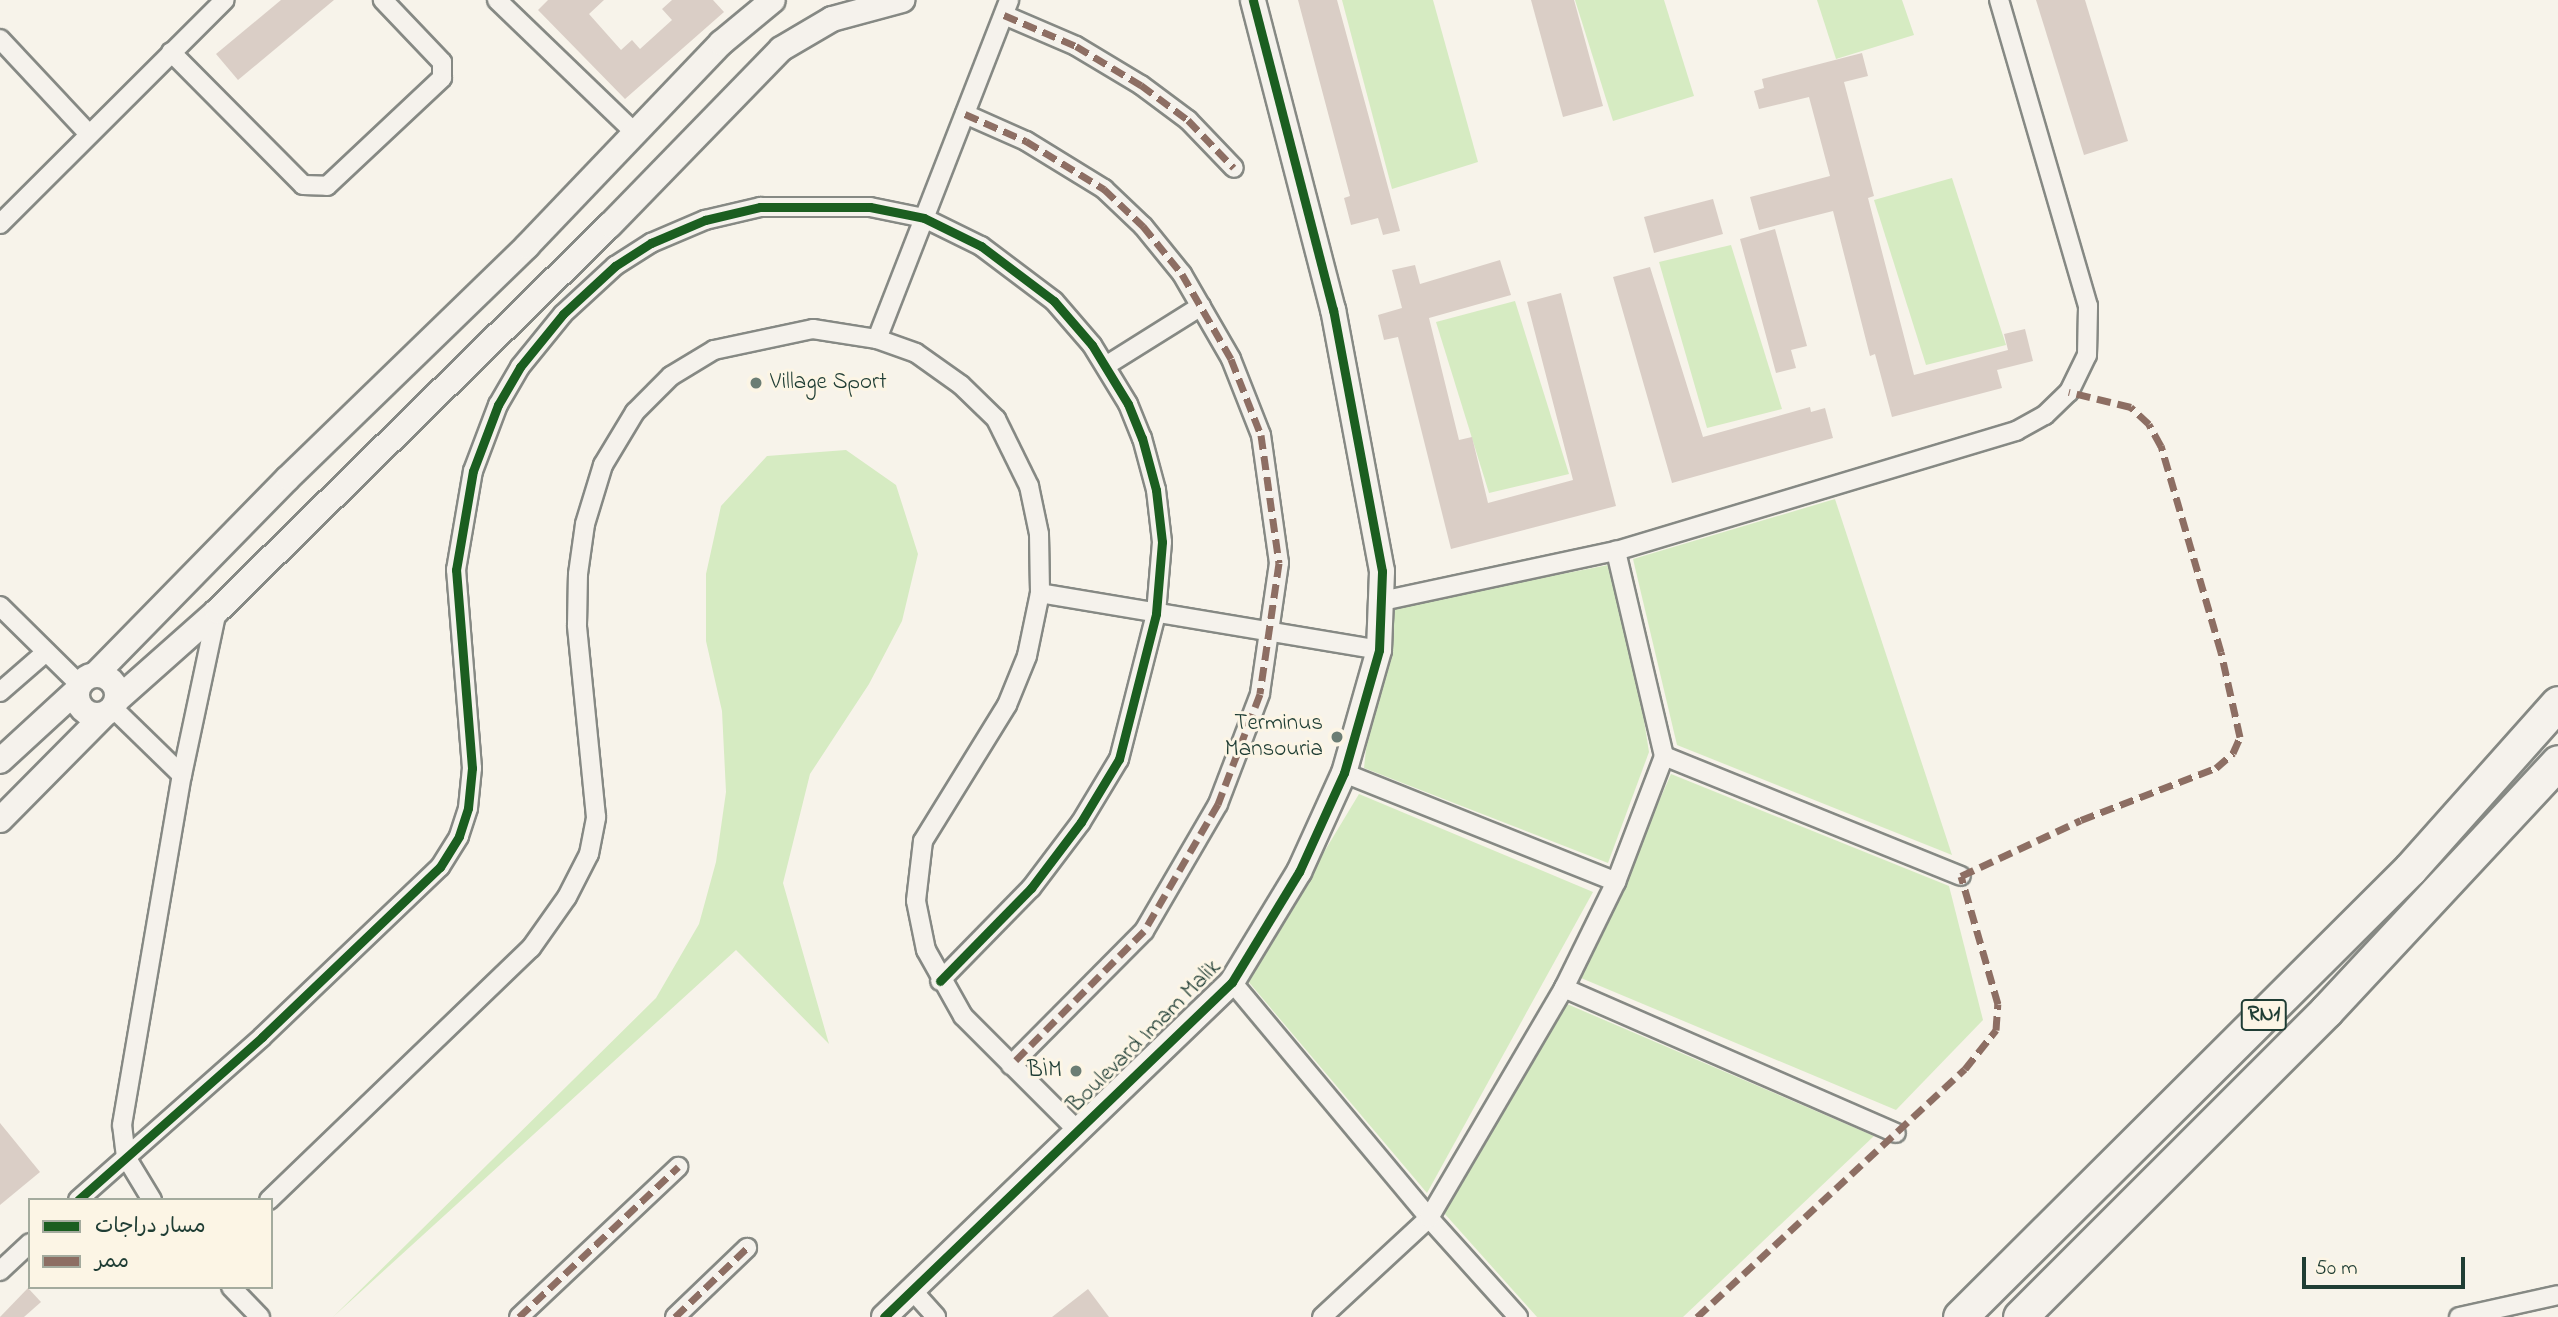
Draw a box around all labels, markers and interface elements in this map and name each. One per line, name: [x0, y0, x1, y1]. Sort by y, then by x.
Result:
place label: Village Sport: [770, 369, 887, 397]
marker: Village Sport: [748, 375, 764, 391]
place label: Terminus Mansouria: [1225, 710, 1323, 764]
marker: Terminus Mansouria: [1329, 729, 1345, 745]
street label: Boulevard Imam Malik: [1063, 955, 1227, 1119]
road number: RN1: [2240, 998, 2288, 1032]
place label: BİM: [1027, 1057, 1062, 1085]
marker: BİM: [1068, 1063, 1084, 1079]
legend: [28, 1198, 273, 1289]
text: مسار دراجات: [95, 1212, 206, 1242]
scale bar: [2306, 1244, 2469, 1288]
text: ممر: [95, 1247, 129, 1277]
text: 50 m: [2315, 1254, 2358, 1284]

